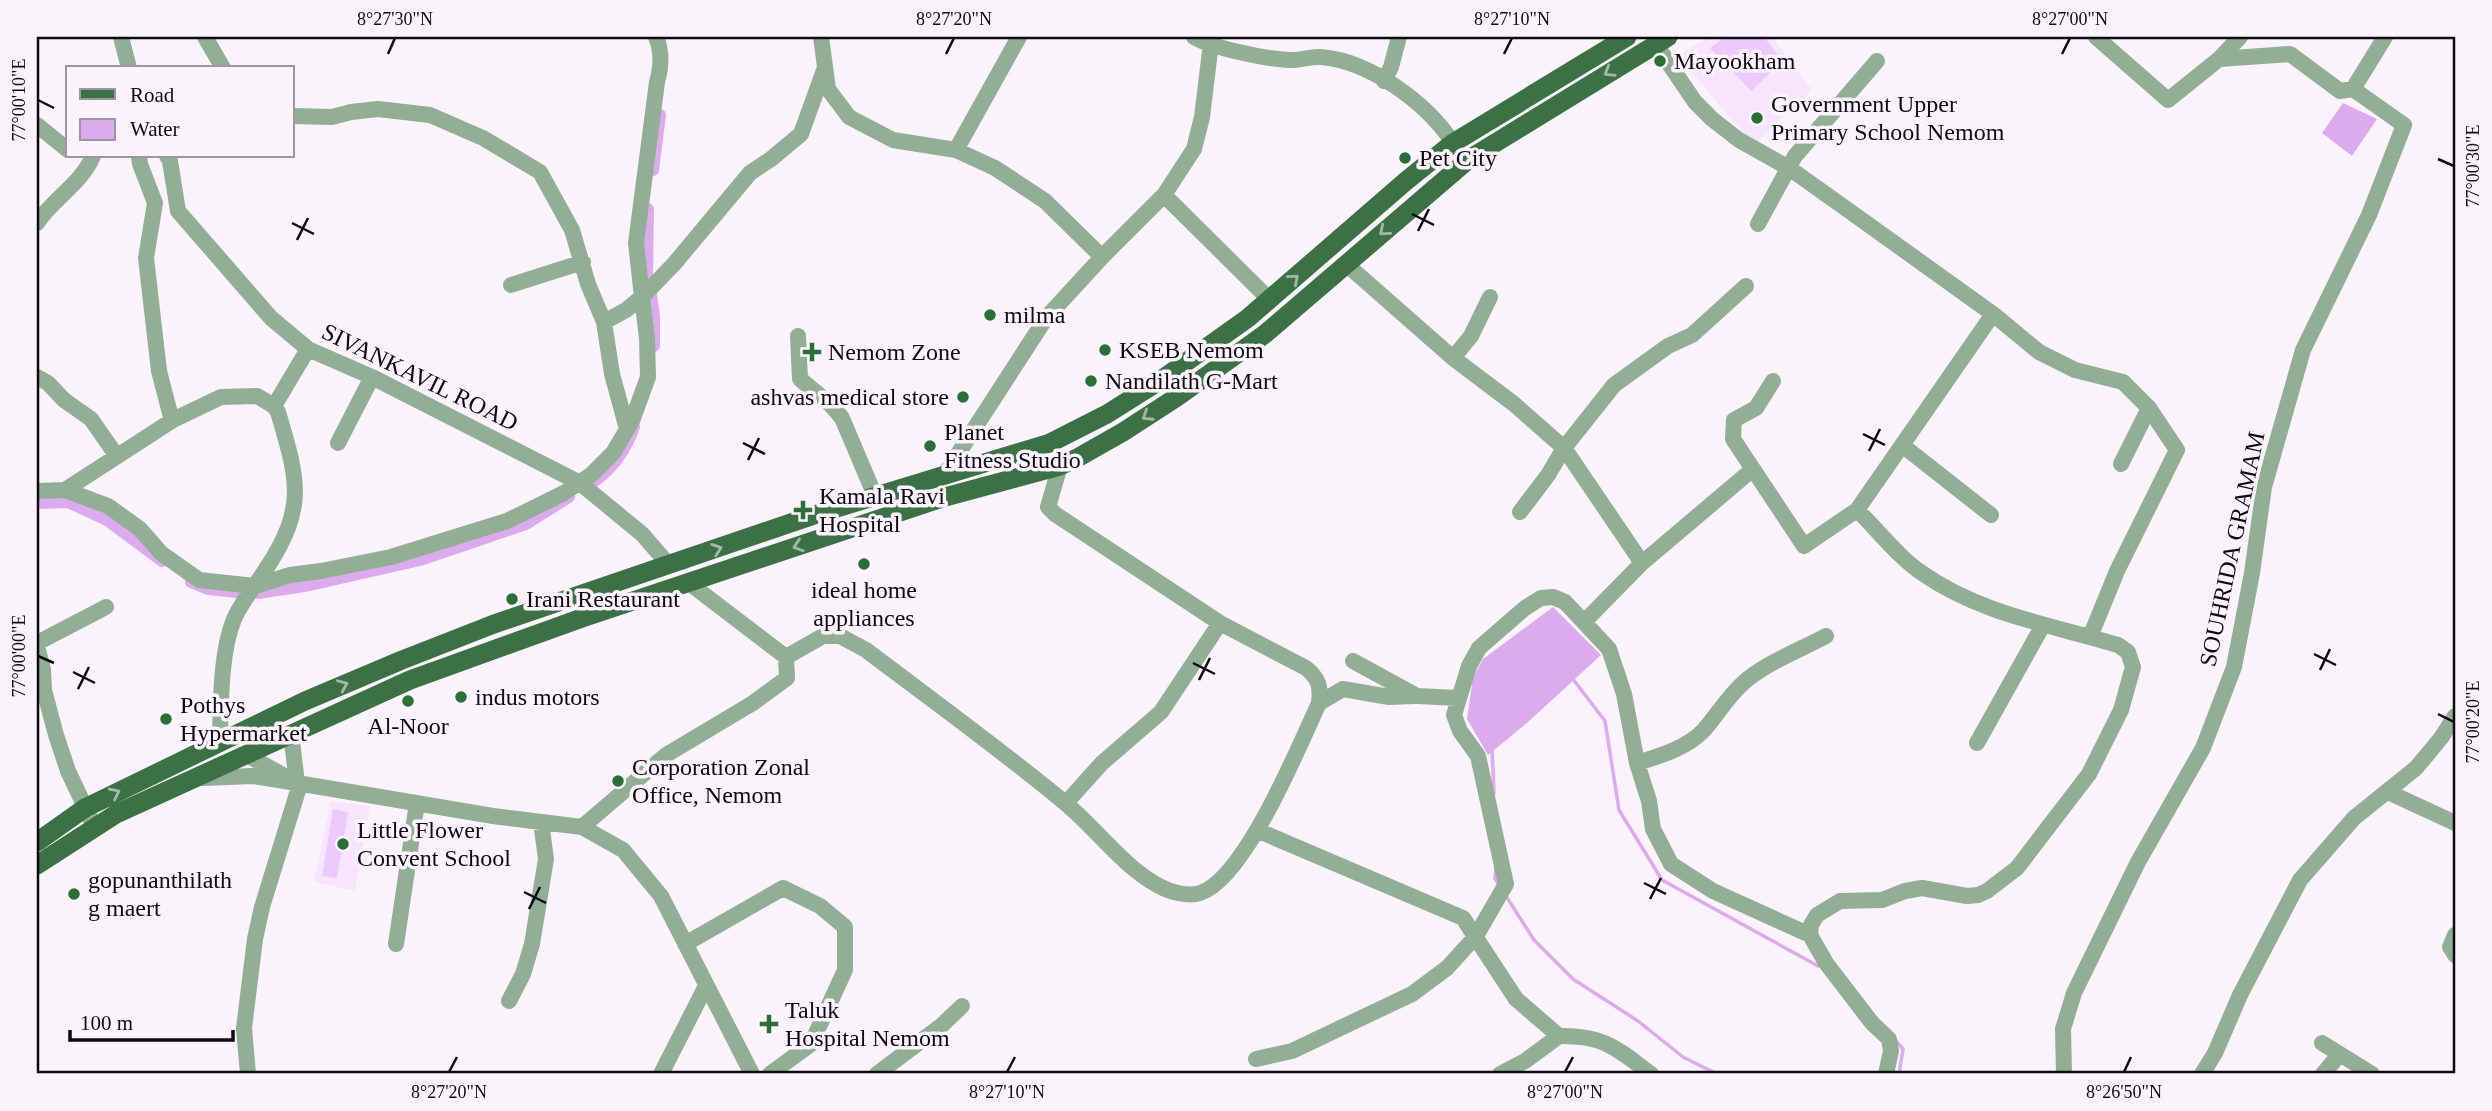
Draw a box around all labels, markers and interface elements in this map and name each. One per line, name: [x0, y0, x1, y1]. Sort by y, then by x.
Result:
text: 8°27'30"N: [357, 9, 433, 29]
text: 8°27'20"N: [916, 9, 992, 29]
text: 8°27'10"N: [1474, 9, 1550, 29]
text: 8°27'00"N: [2032, 9, 2108, 29]
place label: Mayookham: [1674, 48, 1796, 74]
marker: Mayookham: [1652, 53, 1668, 69]
text: 77°00'10"E: [9, 59, 29, 141]
one-way arrow: [1604, 63, 1617, 76]
legend: [66, 66, 294, 158]
text: Road: [130, 83, 175, 107]
place label: Government Upper Primary School Nemom: [1771, 91, 2005, 145]
marker: Government Upper Primary School Nemom: [1749, 110, 1765, 126]
text: Water: [130, 117, 180, 141]
text: 77°00'30"E: [2463, 125, 2483, 207]
place label: Pet City: [1419, 145, 1497, 171]
marker: Pet City: [1397, 150, 1413, 166]
one-way arrow: [1379, 223, 1392, 235]
one-way arrow: [1286, 275, 1299, 287]
place label: milma: [1004, 302, 1066, 328]
marker: milma: [982, 307, 998, 323]
street label: SIVANKAVIL ROAD: [318, 318, 522, 436]
place label: KSEB Nemom: [1119, 337, 1264, 363]
place label: Nemom Zone: [828, 339, 961, 365]
marker: Nemom Zone: [802, 342, 822, 362]
marker: KSEB Nemom: [1097, 342, 1113, 358]
place label: Nandilath G-Mart: [1105, 368, 1278, 394]
marker: Nandilath G-Mart: [1083, 373, 1099, 389]
place label: ashvas medical store: [750, 384, 949, 410]
marker: ashvas medical store: [955, 389, 971, 405]
one-way arrow: [1142, 408, 1155, 421]
place label: Planet Fitness Studio: [944, 419, 1081, 473]
street label: SOUHRIDA GRAMAM: [2194, 429, 2270, 669]
marker: Planet Fitness Studio: [922, 438, 938, 454]
place label: Kamala Ravi Hospital: [819, 483, 945, 537]
marker: Kamala Ravi Hospital: [793, 500, 813, 520]
one-way arrow: [793, 538, 805, 553]
one-way arrow: [711, 543, 723, 557]
marker: ideal home appliances: [856, 556, 872, 572]
place label: ideal home appliances: [811, 577, 917, 631]
place label: Irani Restaurant: [526, 586, 680, 612]
marker: Irani Restaurant: [504, 591, 520, 607]
text: 77°00'00"E: [9, 615, 29, 697]
one-way arrow: [335, 679, 348, 693]
text: 77°00'20"E: [2463, 681, 2483, 763]
place label: indus motors: [475, 684, 600, 710]
marker: indus motors: [453, 689, 469, 705]
place label: Pothys Hypermarket: [180, 692, 307, 746]
marker: Al-Noor: [400, 693, 416, 709]
marker: Pothys Hypermarket: [158, 711, 174, 727]
place label: Al-Noor: [367, 713, 449, 739]
place label: Corporation Zonal Office, Nemom: [632, 754, 810, 808]
marker: Corporation Zonal Office, Nemom: [610, 773, 626, 789]
one-way arrow: [108, 788, 120, 802]
place label: Little Flower Convent School: [357, 817, 511, 871]
marker: Little Flower Convent School: [335, 836, 351, 852]
place label: gopunanthilath g maert: [88, 867, 232, 921]
marker: gopunanthilath g maert: [66, 886, 82, 902]
place label: Taluk Hospital Nemom: [785, 997, 950, 1051]
scale bar: [70, 999, 233, 1043]
text: 100 m: [80, 1011, 133, 1035]
marker: Taluk Hospital Nemom: [759, 1014, 779, 1034]
text: 8°27'20"N: [411, 1082, 487, 1102]
text: 8°27'10"N: [969, 1082, 1045, 1102]
text: 8°27'00"N: [1527, 1082, 1603, 1102]
text: 8°26'50"N: [2086, 1082, 2162, 1102]

